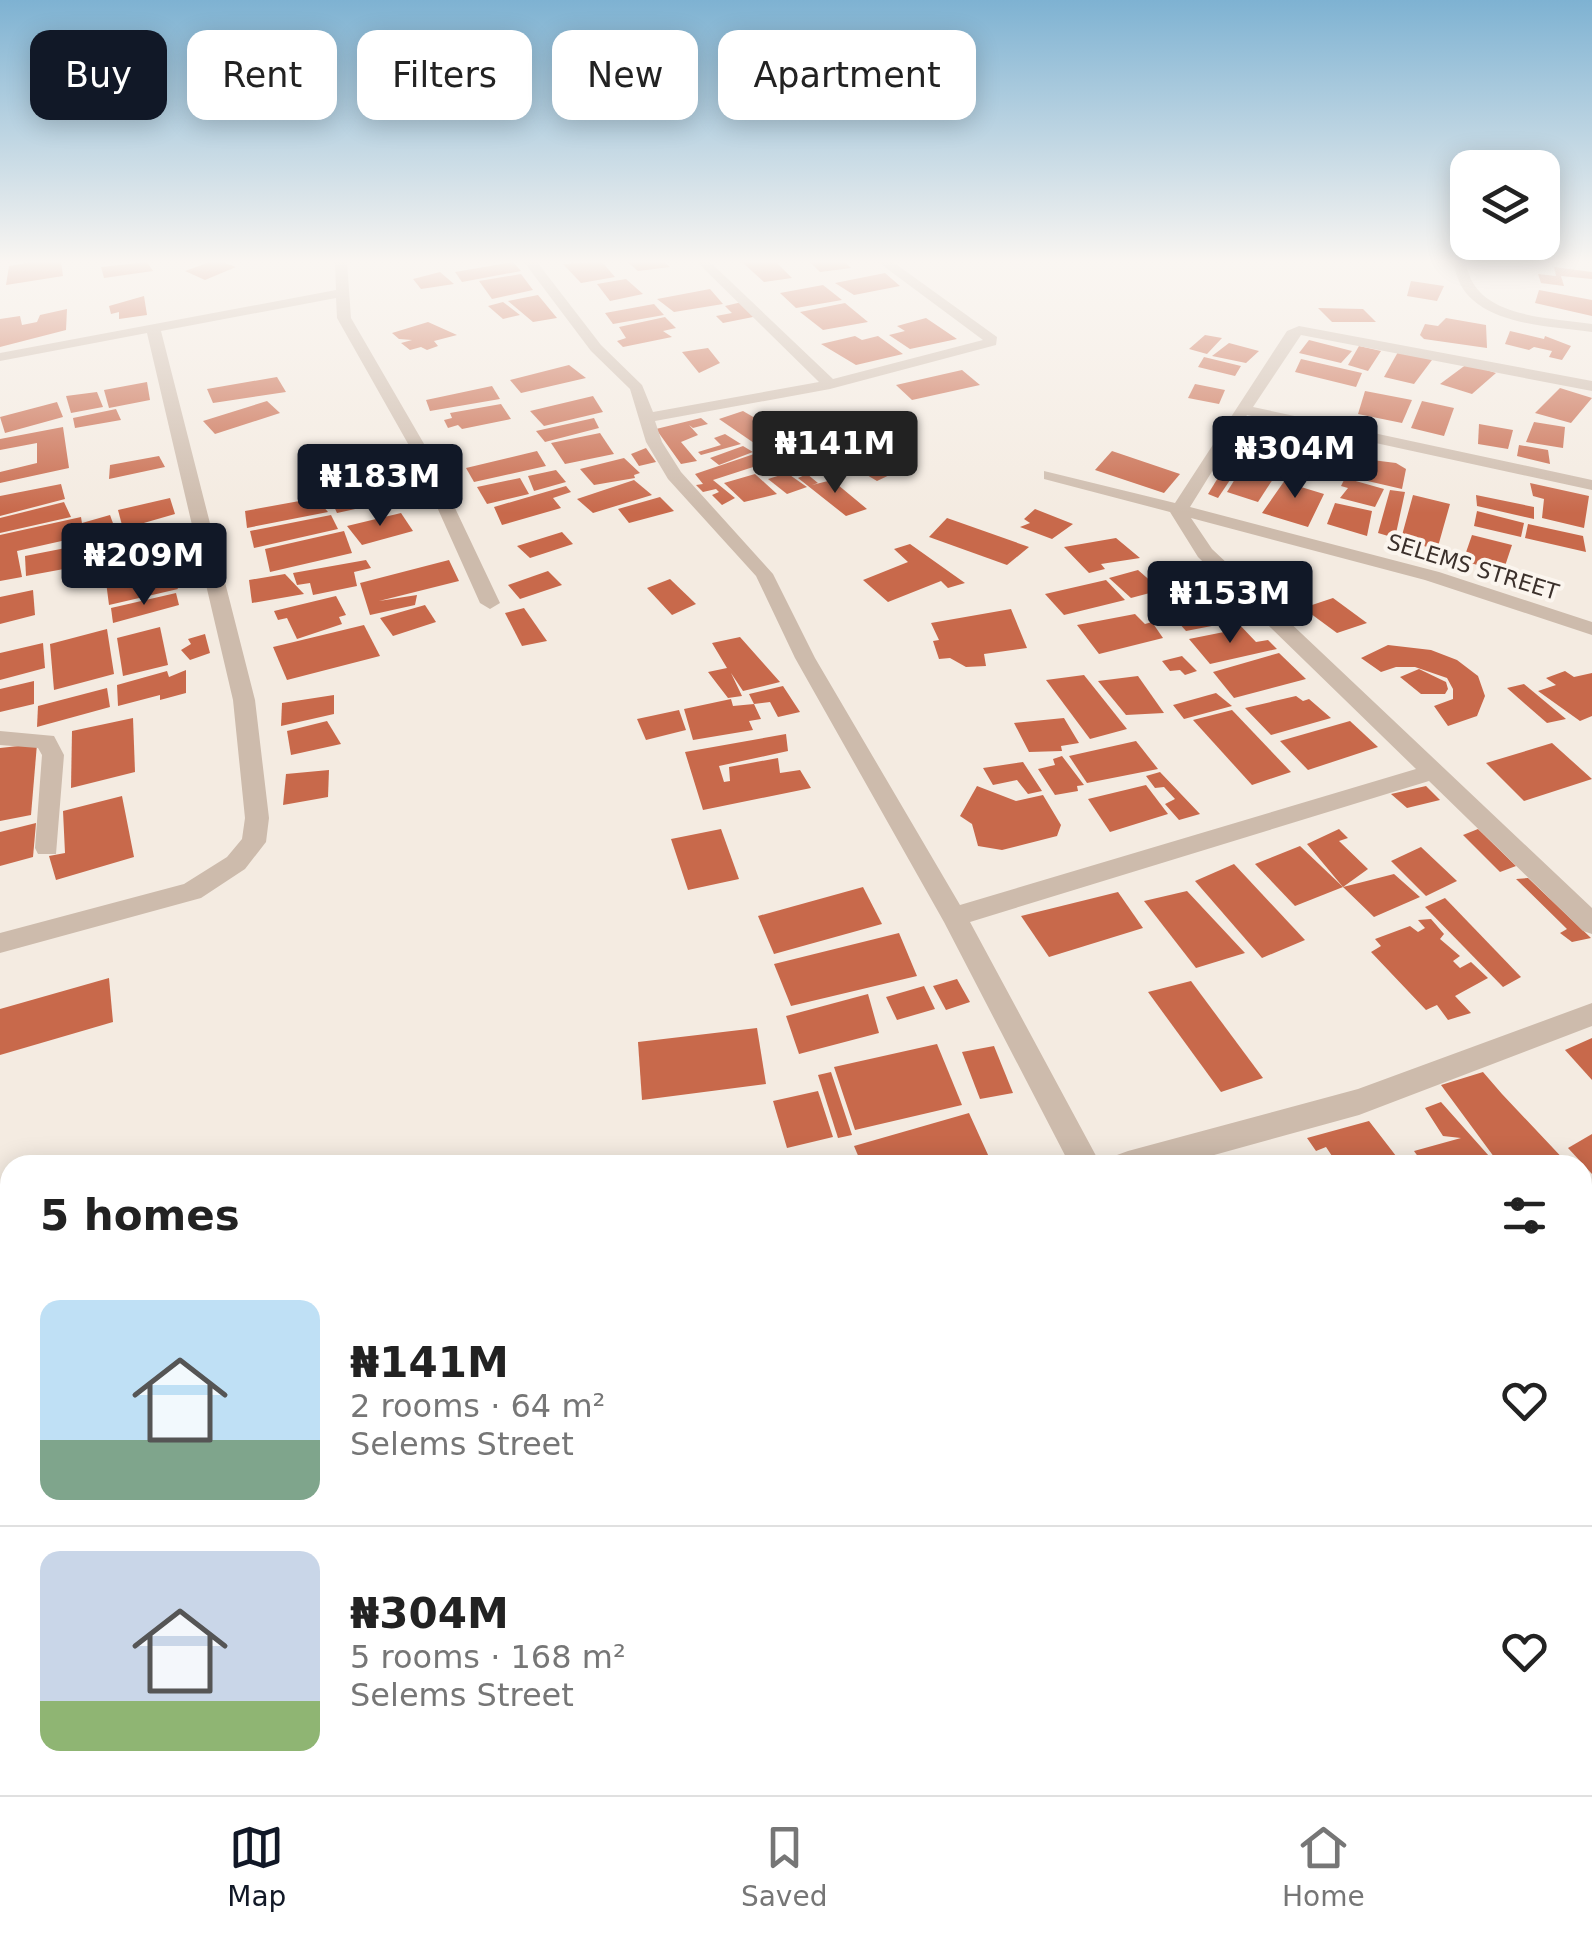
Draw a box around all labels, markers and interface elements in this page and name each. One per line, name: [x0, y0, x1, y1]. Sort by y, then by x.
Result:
chip: Buy: [30, 30, 167, 120]
chip: Rent: [187, 30, 337, 120]
chip: Filters: [357, 30, 532, 120]
chip: New: [552, 30, 698, 120]
chip: Apartment: [718, 30, 976, 120]
map controls: [1450, 150, 1560, 260]
button: layers: [1450, 150, 1560, 260]
pin: ₦141M: [765, 411, 905, 496]
pin: ₦304M: [1225, 416, 1365, 501]
text: ₦141M: [775, 424, 895, 462]
text: ₦304M: [1235, 429, 1355, 467]
pin: ₦183M: [310, 444, 450, 529]
text: ₦183M: [320, 457, 440, 495]
pin: ₦209M: [74, 523, 214, 608]
street label: SELEMS STREET: [1384, 529, 1562, 605]
text: ₦209M: [84, 536, 204, 574]
pin: ₦153M: [1160, 561, 1300, 646]
text: ₦153M: [1170, 574, 1290, 612]
icon: filters: [1497, 1188, 1552, 1243]
text: 5 homes: [40, 1191, 240, 1240]
text: ₦141M: [350, 1338, 509, 1387]
icon: home: [120, 1340, 240, 1460]
icon: heart: [1497, 1373, 1552, 1428]
text: 2 rooms · 64 m²: [350, 1387, 605, 1425]
text: Selems Street: [350, 1425, 574, 1463]
text: ₦304M: [350, 1589, 509, 1638]
icon: home: [120, 1591, 240, 1711]
icon: heart: [1497, 1624, 1552, 1679]
text: 5 rooms · 168 m²: [350, 1638, 626, 1676]
text: Selems Street: [350, 1676, 574, 1714]
tab: Map: [227, 1820, 286, 1913]
tab: Saved: [741, 1820, 827, 1913]
tab: Home: [1282, 1820, 1365, 1913]

